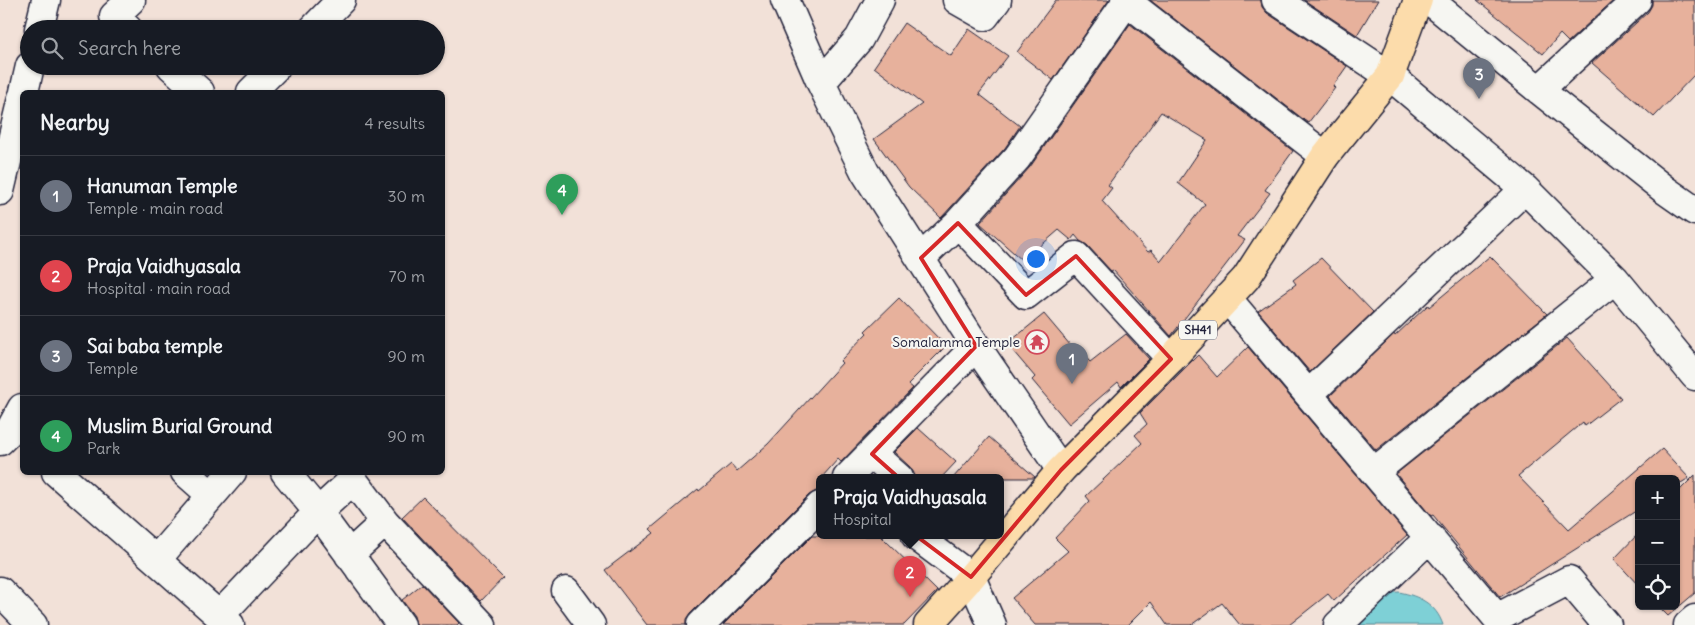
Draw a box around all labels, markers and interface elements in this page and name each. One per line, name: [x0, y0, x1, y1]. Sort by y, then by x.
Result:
search box: [20, 20, 445, 75]
icon: search: [38, 34, 66, 62]
text: Search here: [78, 36, 181, 60]
pin: 3: [1463, 58, 1495, 99]
text: Nearby: [40, 109, 110, 136]
text: 4 results: [364, 113, 425, 133]
text: Hanuman Temple: [87, 174, 237, 198]
pin: 4: [546, 174, 578, 215]
text: 1: [53, 186, 59, 206]
text: 30 m: [388, 186, 425, 206]
text: Temple · main road: [87, 198, 223, 218]
your location: [1023, 246, 1049, 272]
text: Praja Vaidhyasala: [87, 254, 241, 278]
text: 2: [52, 266, 60, 286]
text: 70 m: [389, 266, 425, 286]
text: Hospital · main road: [87, 278, 230, 298]
road number: SH41: [1179, 320, 1217, 340]
temple icon: Somalamma Temple: [1024, 329, 1050, 355]
place label: Somalamma Temple: [892, 333, 1020, 351]
text: Sai baba temple: [87, 334, 223, 358]
pin: 1: [1056, 343, 1088, 384]
text: 3: [51, 346, 61, 366]
text: 90 m: [387, 346, 425, 366]
text: Temple: [87, 358, 138, 378]
text: Muslim Burial Ground: [87, 414, 272, 438]
text: 4: [51, 426, 61, 446]
text: 90 m: [387, 426, 425, 446]
text: Park: [87, 438, 120, 458]
popup: [816, 474, 1004, 539]
map controls: [1635, 475, 1680, 610]
button: +: [1635, 475, 1680, 520]
text: Praja Vaidhyasala: [833, 485, 987, 509]
text: Hospital: [833, 509, 892, 529]
button: −: [1635, 520, 1680, 565]
pin: 2: [894, 556, 926, 597]
button: locate: [1635, 565, 1680, 610]

